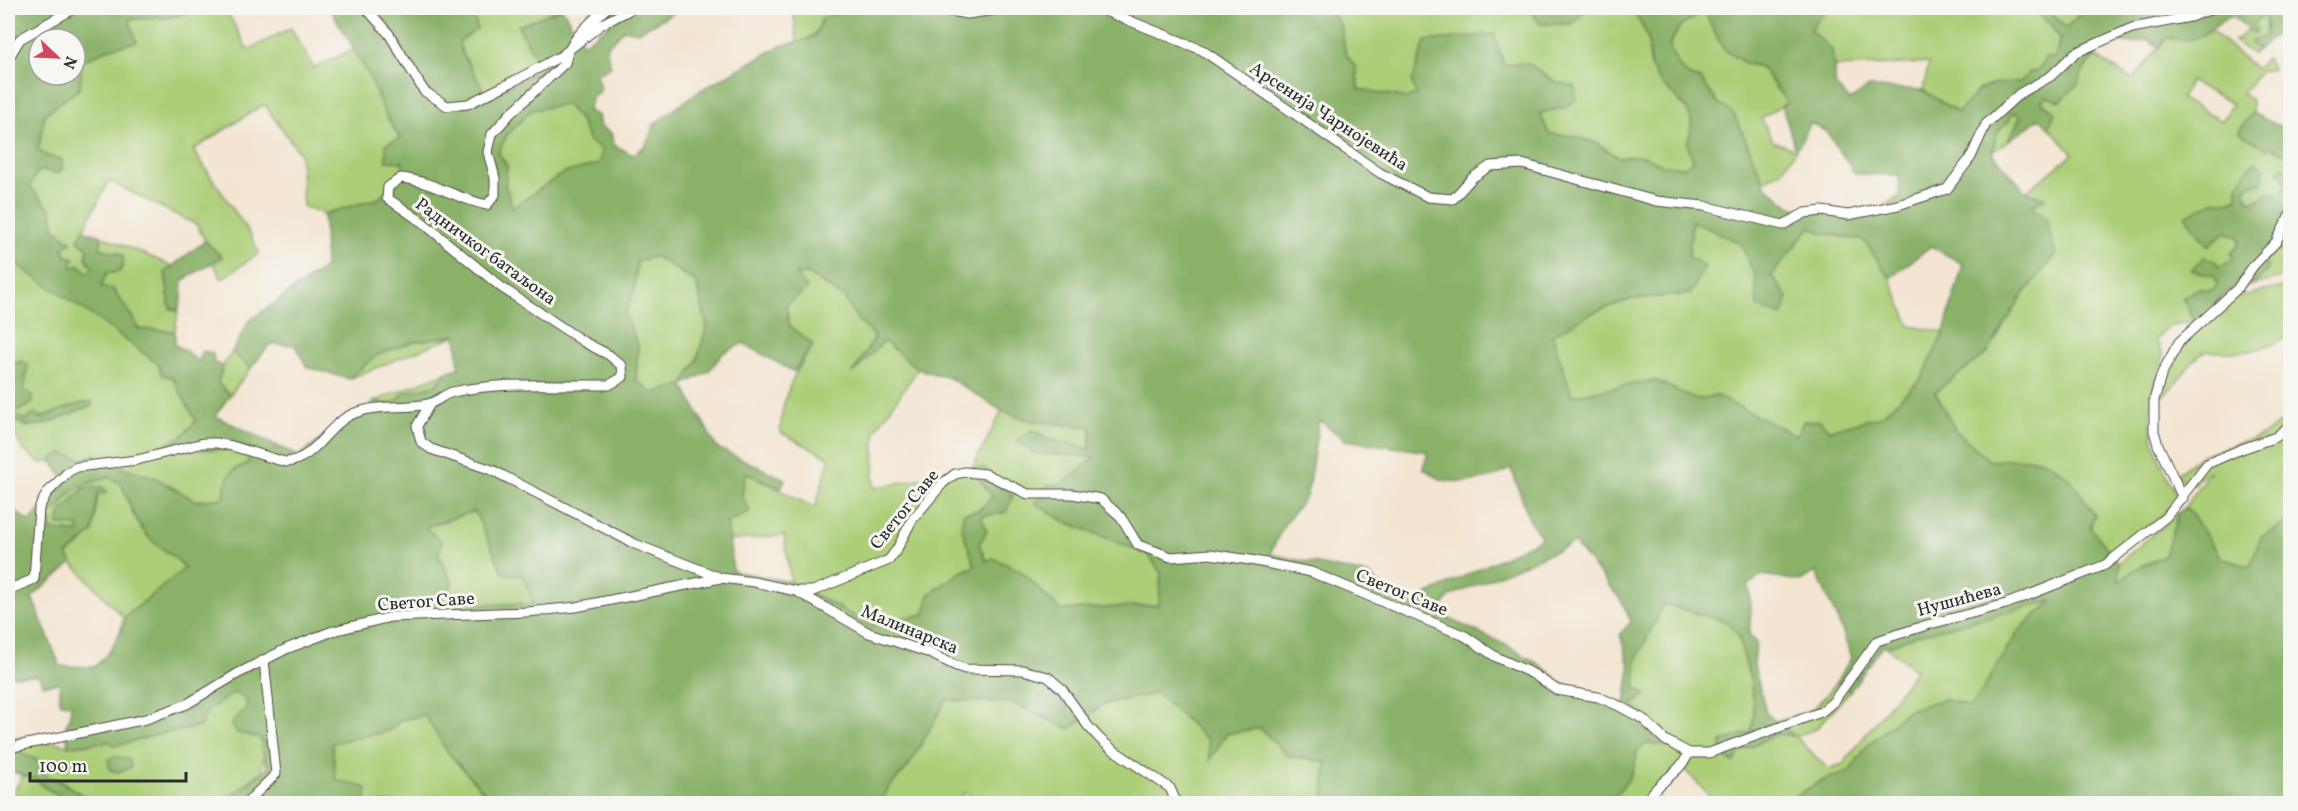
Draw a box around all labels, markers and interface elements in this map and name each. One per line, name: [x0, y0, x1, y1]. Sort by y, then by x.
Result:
north arrow: [27, 27, 87, 87]
text: N: [56, 52, 81, 72]
street label: Арсенија Чарнојевића: [1244, 57, 1412, 178]
street label: Радничког батаљона: [409, 192, 561, 312]
street label: Светог Саве: [865, 464, 945, 556]
street label: Светог Саве: [1352, 564, 1451, 623]
street label: Нушићева: [1915, 577, 2004, 624]
street label: Светог Саве: [377, 587, 475, 618]
street label: Малинарска: [857, 600, 962, 661]
scale bar: [30, 745, 186, 783]
text: 100 m: [39, 755, 88, 780]

